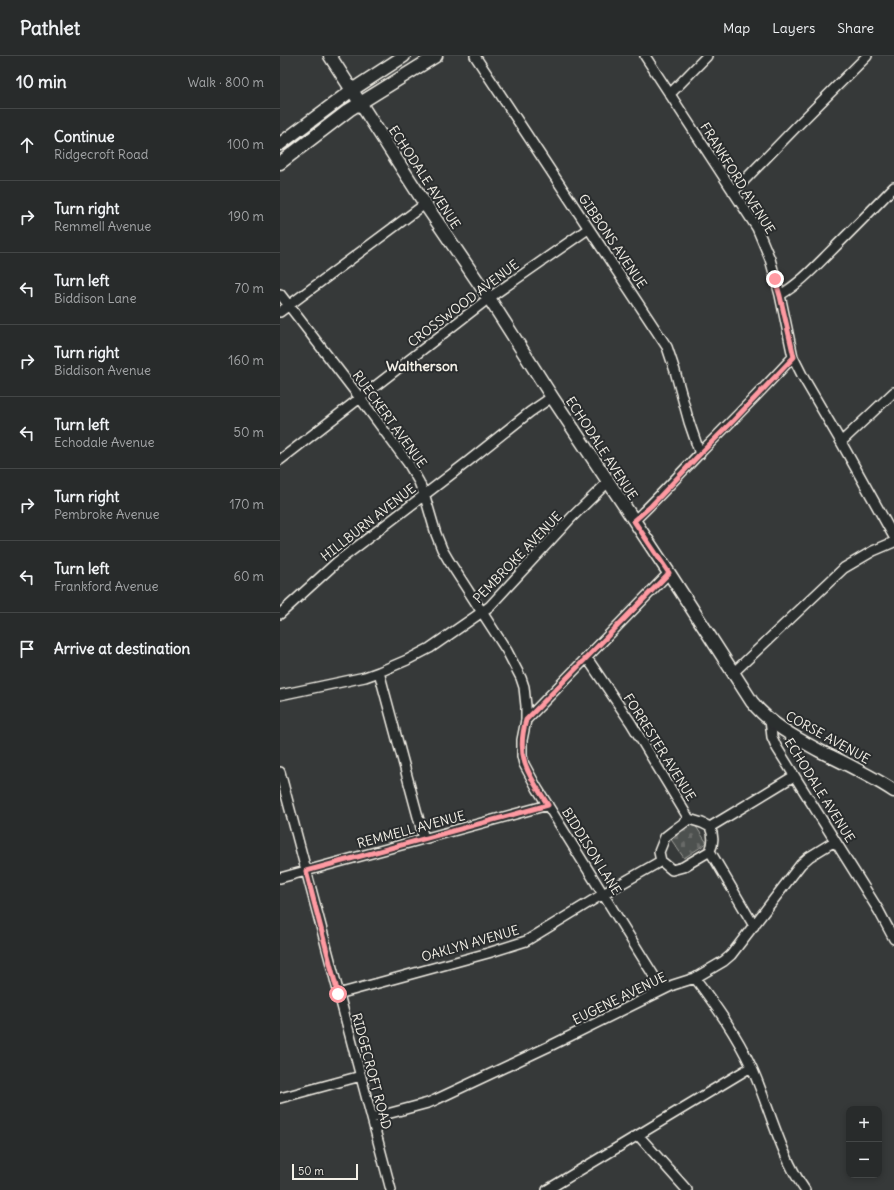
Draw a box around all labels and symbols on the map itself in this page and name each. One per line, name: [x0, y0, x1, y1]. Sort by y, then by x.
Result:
street label: FRANKFORD AVENUE: [696, 119, 779, 237]
street label: ECHODALE AVENUE: [385, 122, 465, 232]
street label: GIBBONS AVENUE: [575, 191, 651, 292]
street label: CROSSWOOD AVENUE: [404, 256, 523, 351]
route end: [766, 270, 784, 288]
district label: Waltherson: [386, 357, 458, 375]
street label: RUECKERT AVENUE: [349, 367, 431, 471]
street label: ECHODALE AVENUE: [562, 393, 642, 503]
street label: HILLBURN AVENUE: [317, 480, 420, 565]
street label: PEMBROKE AVENUE: [469, 508, 566, 607]
street label: FORRESTER AVENUE: [620, 690, 700, 805]
street label: CORSE AVENUE: [783, 707, 873, 768]
street label: ECHODALE AVENUE: [781, 735, 859, 846]
street label: BIDDISON LANE: [558, 805, 625, 898]
street label: REMMELL AVENUE: [355, 807, 467, 852]
street label: OAKLYN AVENUE: [419, 921, 521, 966]
street label: EUGENE AVENUE: [569, 968, 669, 1029]
route start: [329, 985, 347, 1003]
street label: RIDGECROFT ROAD: [348, 1011, 395, 1131]
scale bar: [292, 1162, 358, 1181]

